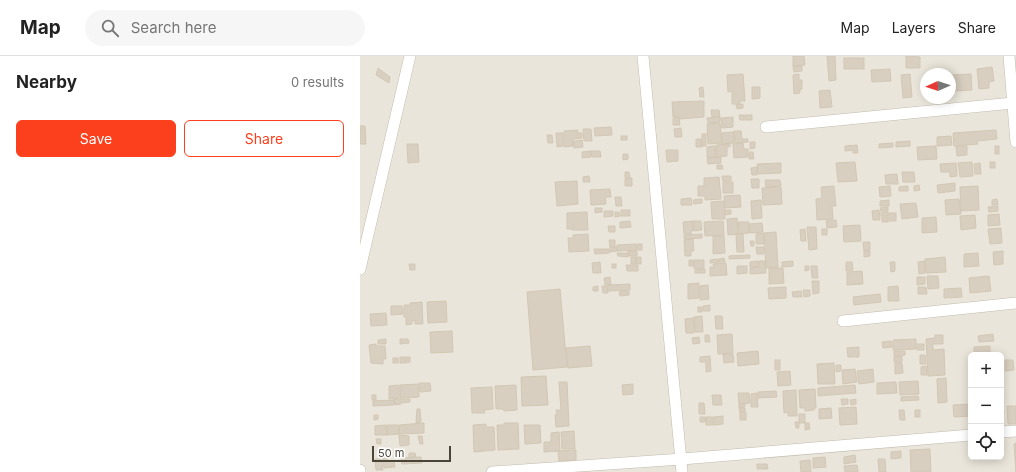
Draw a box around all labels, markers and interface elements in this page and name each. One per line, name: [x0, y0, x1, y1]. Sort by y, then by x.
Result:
search box: [85, 10, 365, 46]
text: Map: [20, 16, 61, 39]
icon: search: [99, 17, 121, 39]
text: Search here: [131, 18, 216, 37]
text: Map: [841, 19, 870, 36]
text: Layers: [892, 19, 936, 36]
text: Share: [958, 19, 996, 36]
north arrow: [920, 68, 956, 104]
text: Nearby: [16, 72, 77, 92]
text: 0 results: [291, 74, 344, 90]
button: Save: [16, 120, 176, 157]
button: Share: [184, 120, 344, 157]
map controls: [968, 352, 1004, 460]
button: +: [968, 352, 1004, 388]
button: −: [968, 388, 1004, 424]
button: locate: [968, 424, 1004, 460]
scale bar: [372, 444, 451, 463]
text: 50 m: [378, 446, 404, 460]

